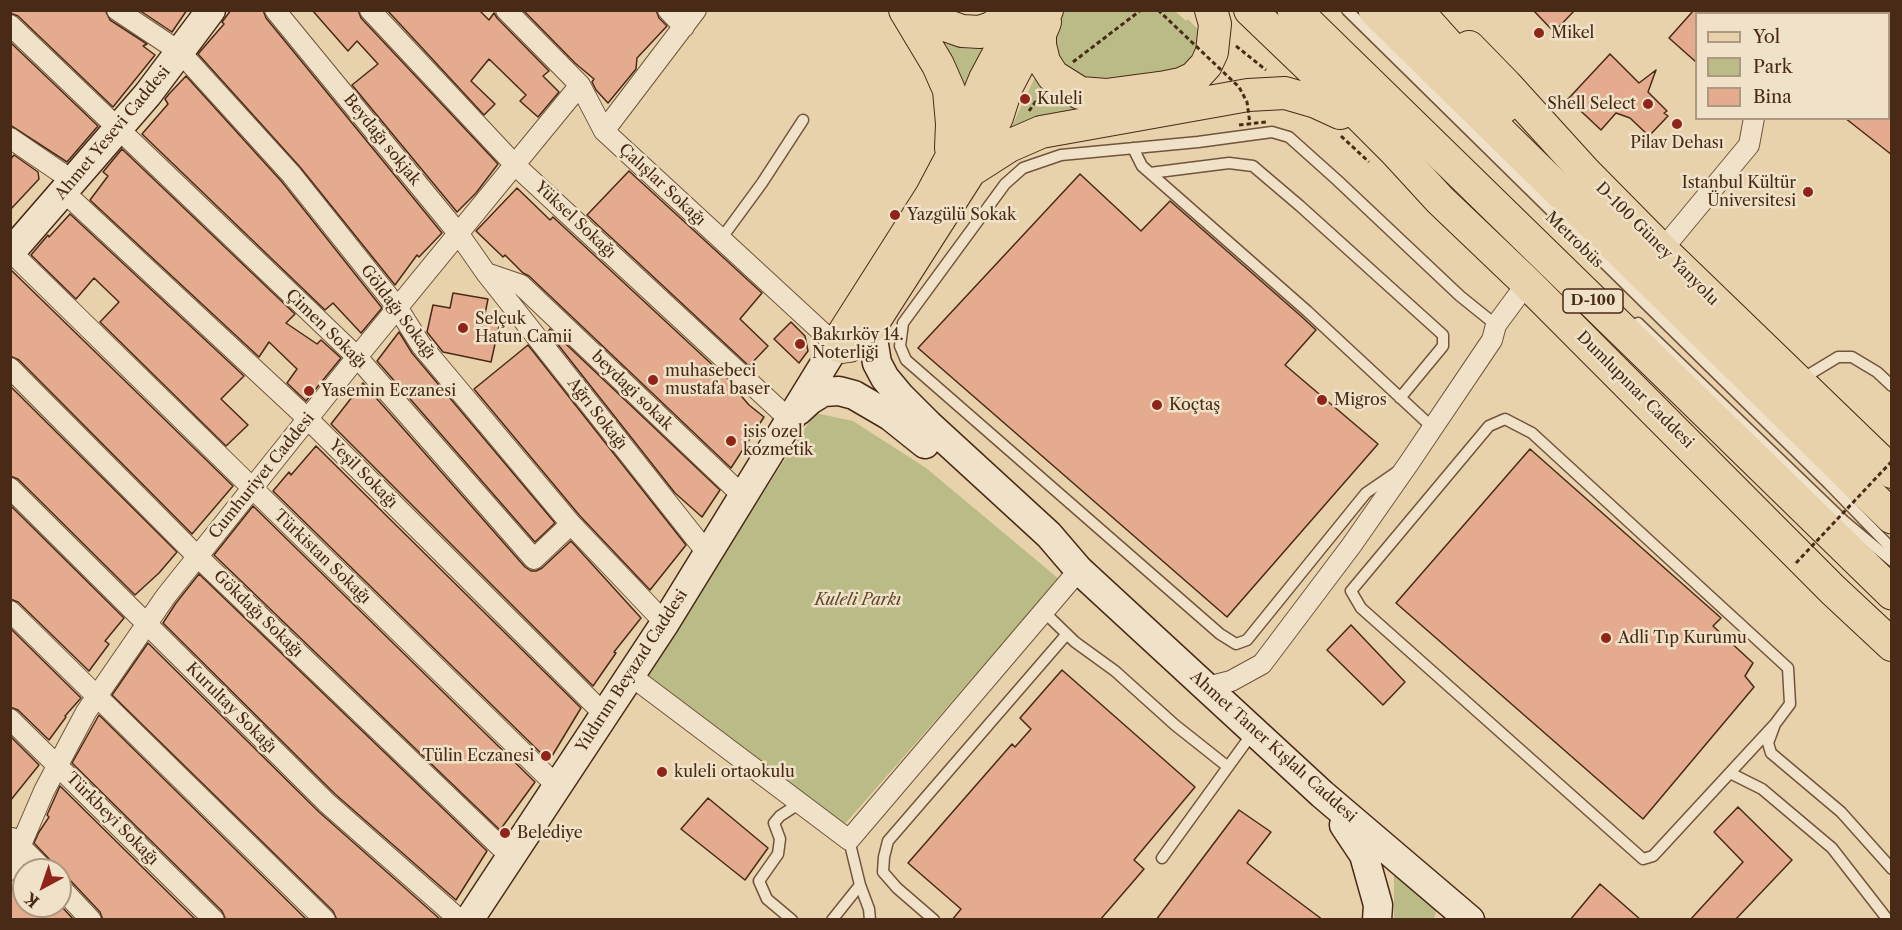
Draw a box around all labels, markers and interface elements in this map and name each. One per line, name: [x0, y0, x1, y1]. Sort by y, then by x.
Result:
legend: [1695, 12, 1890, 120]
place label: Mikel: [1551, 23, 1594, 43]
marker: Mikel: [1532, 26, 1546, 40]
text: Yol: [1753, 26, 1780, 48]
text: Park: [1753, 56, 1792, 78]
street label: Ahmet Yesevi Caddesi: [51, 62, 175, 204]
text: Bina: [1753, 86, 1792, 108]
place label: Kuleli: [1037, 89, 1083, 109]
street label: Beydağı sokjak: [339, 90, 425, 190]
marker: Kuleli: [1018, 92, 1032, 106]
place label: Shell Select: [1547, 94, 1636, 114]
marker: Shell Select: [1641, 97, 1655, 111]
marker: Pilav Dehası: [1670, 117, 1684, 131]
place label: Pilav Dehası: [1630, 133, 1724, 153]
street label: Çalışlar Sokağı: [615, 140, 709, 230]
place label: Istanbul Kültür Üniversitesi: [1682, 173, 1796, 211]
street label: Yüksel Sokağı: [530, 178, 620, 262]
street label: D-100 Güney Yanyolu: [1591, 178, 1723, 310]
marker: Istanbul Kültür Üniversitesi: [1801, 185, 1815, 199]
place label: Yazgülü Sokak: [907, 205, 1016, 225]
marker: Yazgülü Sokak: [888, 208, 902, 222]
street label: Metrobüs: [1541, 208, 1607, 272]
street label: Göldağı Sokağı: [356, 261, 440, 363]
street label: Çimen Sokağı: [281, 286, 371, 372]
road number: D-100: [1563, 289, 1623, 313]
place label: Selçuk Hatun Camii: [475, 309, 572, 347]
marker: Selçuk Hatun Camii: [456, 321, 470, 335]
place label: Bakırköy 14. Noterliği: [812, 325, 904, 363]
street label: Dumlupınar Caddesi: [1572, 327, 1698, 453]
marker: Bakırköy 14. Noterliği: [793, 337, 807, 351]
street label: beydagi sokak: [587, 347, 677, 435]
place label: muhasebeci mustafa baser: [665, 361, 770, 399]
marker: muhasebeci mustafa baser: [646, 373, 660, 387]
street label: Ağrı Sokağı: [563, 374, 631, 454]
place label: Yasemin Eczanesi: [321, 381, 456, 401]
marker: Yasemin Eczanesi: [302, 384, 316, 398]
place label: Migros: [1334, 390, 1387, 410]
marker: Migros: [1315, 393, 1329, 407]
place label: Koçtaş: [1169, 395, 1220, 415]
marker: Koçtaş: [1150, 398, 1164, 412]
street label: Cumhuriyet Caddesi: [205, 409, 319, 543]
place label: isis ozel kozmetik: [743, 422, 813, 460]
marker: isis ozel kozmetik: [724, 434, 738, 448]
street label: Yeşil Sokağı: [325, 436, 401, 512]
street label: Türkistan Sokağı: [270, 506, 374, 608]
street label: Gökdağı Sokağı: [209, 567, 307, 661]
street label: Yıldırım Beyazıd Caddesi: [572, 586, 692, 756]
park label: Kuleli Parkı: [815, 590, 901, 610]
place label: Adli Tıp Kurumu: [1618, 628, 1747, 648]
marker: Adli Tıp Kurumu: [1599, 631, 1613, 645]
street label: Kurultay Sokağı: [182, 659, 280, 757]
street label: Ahmet Taner Kışlalı Caddesi: [1186, 667, 1360, 827]
place label: Tülin Eczanesi: [422, 746, 534, 766]
marker: Tülin Eczanesi: [539, 749, 553, 763]
place label: kuleli ortaokulu: [674, 762, 795, 782]
marker: kuleli ortaokulu: [655, 765, 669, 779]
street label: Türkbeyi Sokağı: [62, 769, 162, 869]
place label: Belediye: [517, 823, 583, 843]
marker: Belediye: [498, 826, 512, 840]
north arrow: [12, 858, 72, 918]
text: K: [20, 888, 43, 912]

